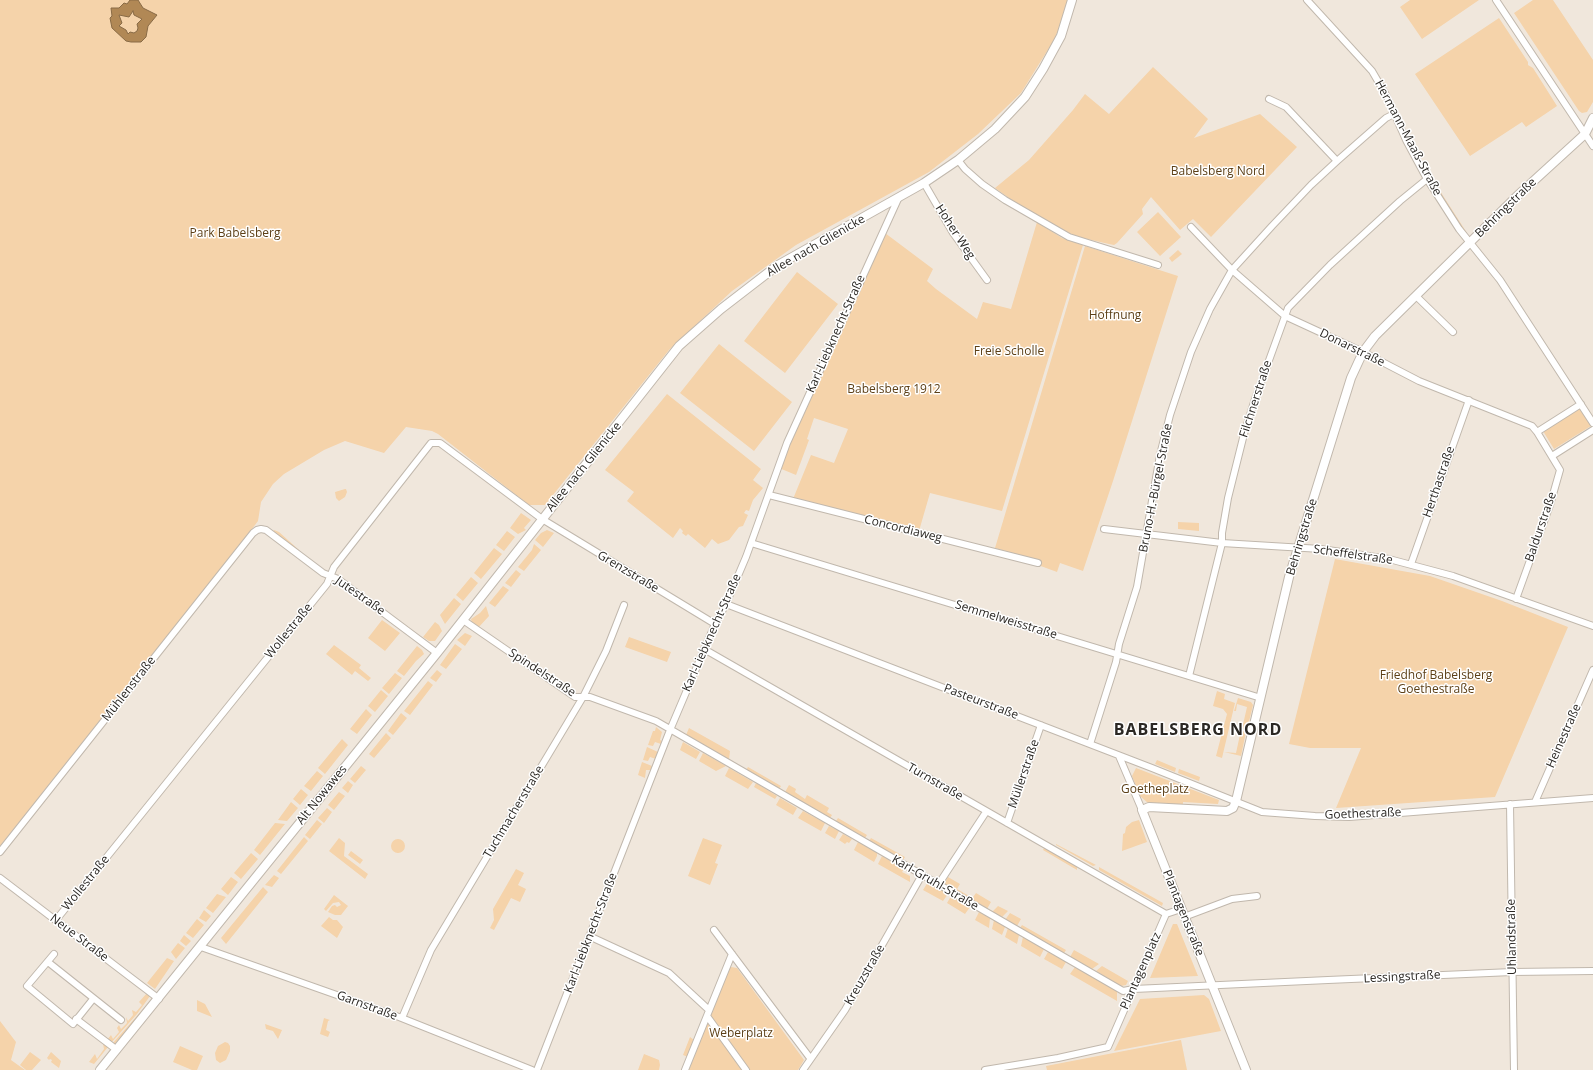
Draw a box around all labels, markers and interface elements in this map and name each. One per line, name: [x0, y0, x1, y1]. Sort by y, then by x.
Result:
street label: Hermann-Maaß-Straße: [1371, 78, 1445, 198]
park label: Babelsberg Nord: [1171, 165, 1265, 179]
street label: Behringstraße: [1472, 175, 1540, 241]
street label: Hoher Weg: [932, 202, 978, 262]
street label: Allee nach Glienicke: [764, 212, 868, 280]
park label: Park Babelsberg: [190, 227, 280, 241]
street label: Karl-Liebknecht-Straße: [803, 273, 869, 395]
park label: Hoffnung: [1089, 309, 1141, 323]
street label: Donarstraße: [1317, 326, 1387, 370]
park label: Freie Scholle: [974, 345, 1044, 359]
street label: Filchnerstraße: [1237, 359, 1275, 439]
park label: Babelsberg 1912: [847, 383, 941, 397]
street label: Allee nach Glienicke: [543, 419, 625, 515]
street label: Bruno-H.-Bürgel-Straße: [1136, 422, 1176, 554]
street label: Herthastraße: [1420, 444, 1458, 520]
street label: Baldurstraße: [1522, 490, 1560, 564]
street label: Behringstraße: [1284, 497, 1320, 577]
street label: Concordiaweg: [863, 512, 943, 546]
street label: Scheffelstraße: [1312, 542, 1394, 568]
street label: Grenzstraße: [595, 548, 661, 596]
street label: Karl-Liebknecht-Straße: [679, 572, 745, 694]
street label: Jutestraße: [332, 574, 388, 618]
street label: Semmelweisstraße: [953, 598, 1059, 642]
street label: Wollestraße: [262, 600, 316, 662]
street label: Spindelstraße: [506, 646, 578, 700]
street label: Mühlenstraße: [99, 654, 159, 724]
park label: Friedhof Babelsberg Goethestraße: [1380, 669, 1492, 697]
street label: Pasteurstraße: [942, 681, 1020, 723]
street label: Heinestraße: [1543, 702, 1585, 770]
district label: BABELSBERG NORD: [1114, 720, 1282, 740]
street label: Müllerstraße: [1006, 738, 1042, 810]
street label: Turnstraße: [905, 760, 965, 804]
street label: Alt Nowawes: [294, 762, 350, 828]
street label: Tuchmacherstraße: [481, 763, 547, 861]
park label: Goetheplatz: [1121, 783, 1189, 797]
street label: Goethestraße: [1324, 805, 1402, 823]
street label: Wollestraße: [59, 852, 113, 914]
street label: Karl-Gruhl-Straße: [889, 852, 981, 914]
street label: Plantagenstraße: [1159, 868, 1207, 958]
street label: Karl-Liebknecht-Straße: [561, 871, 621, 995]
street label: Uhlandstraße: [1504, 899, 1520, 975]
street label: Neue Straße: [47, 911, 111, 965]
street label: Plantagenplatz: [1118, 930, 1164, 1012]
street label: Kreuzstraße: [842, 942, 888, 1008]
street label: Lessingstraße: [1363, 968, 1441, 986]
street label: Garnstraße: [335, 988, 399, 1024]
park label: Weberplatz: [709, 1027, 773, 1041]

